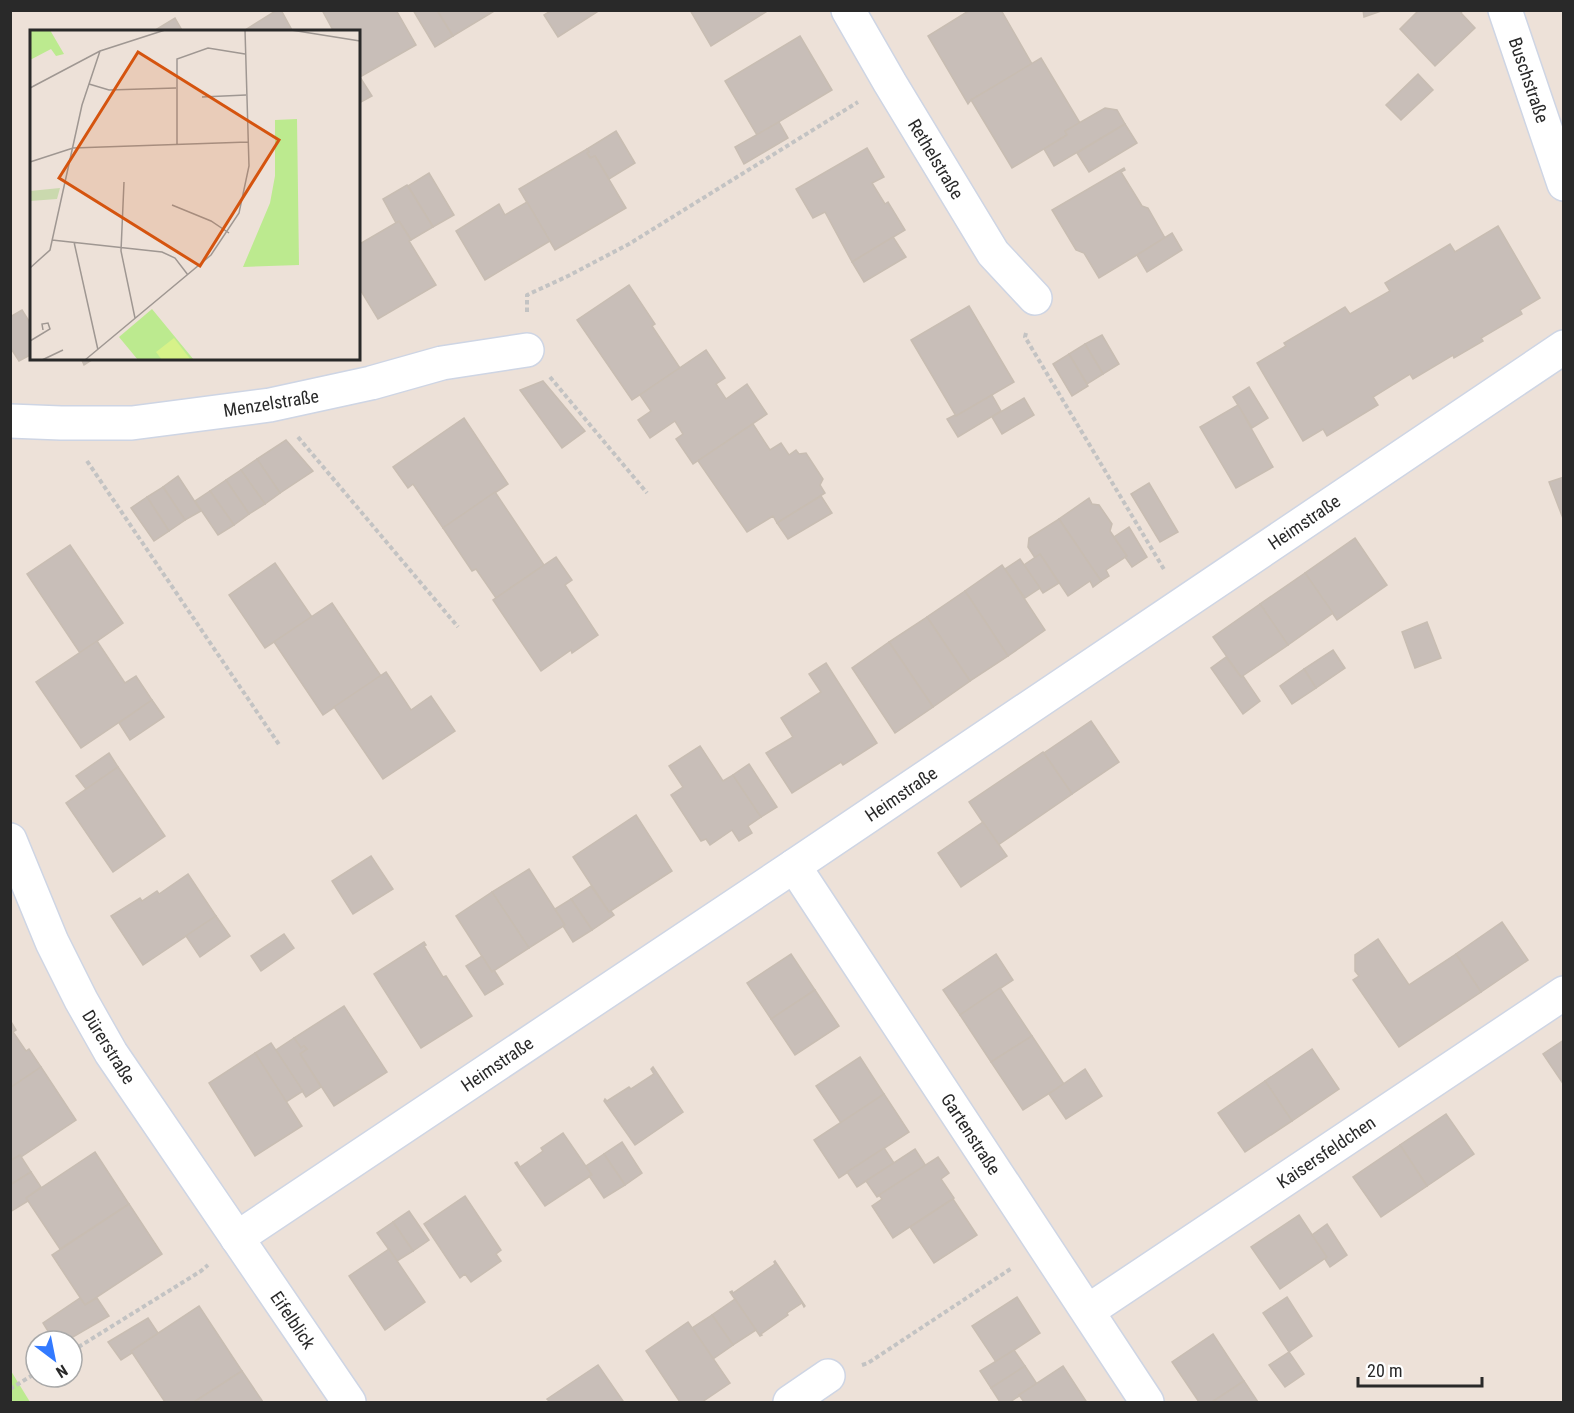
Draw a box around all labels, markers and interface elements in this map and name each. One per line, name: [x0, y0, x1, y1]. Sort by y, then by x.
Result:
inset map: [30, 30, 360, 360]
street label: Buschstraße: [1505, 35, 1553, 125]
street label: Rethelstraße: [904, 115, 968, 203]
street label: Menzelstraße: [222, 385, 320, 421]
street label: Heimstraße: [1264, 490, 1344, 554]
street label: Heimstraße: [861, 762, 941, 826]
street label: Dürerstraße: [78, 1006, 140, 1088]
street label: Heimstraße: [457, 1032, 537, 1096]
street label: Gartenstraße: [937, 1089, 1005, 1179]
street label: Kaisersfeldchen: [1273, 1111, 1379, 1193]
street label: Eifelblick: [266, 1287, 320, 1353]
north arrow: [24, 1329, 84, 1389]
scale bar: [1358, 1350, 1482, 1388]
text: 20 m: [1367, 1360, 1402, 1381]
text: N: [52, 1361, 71, 1382]

